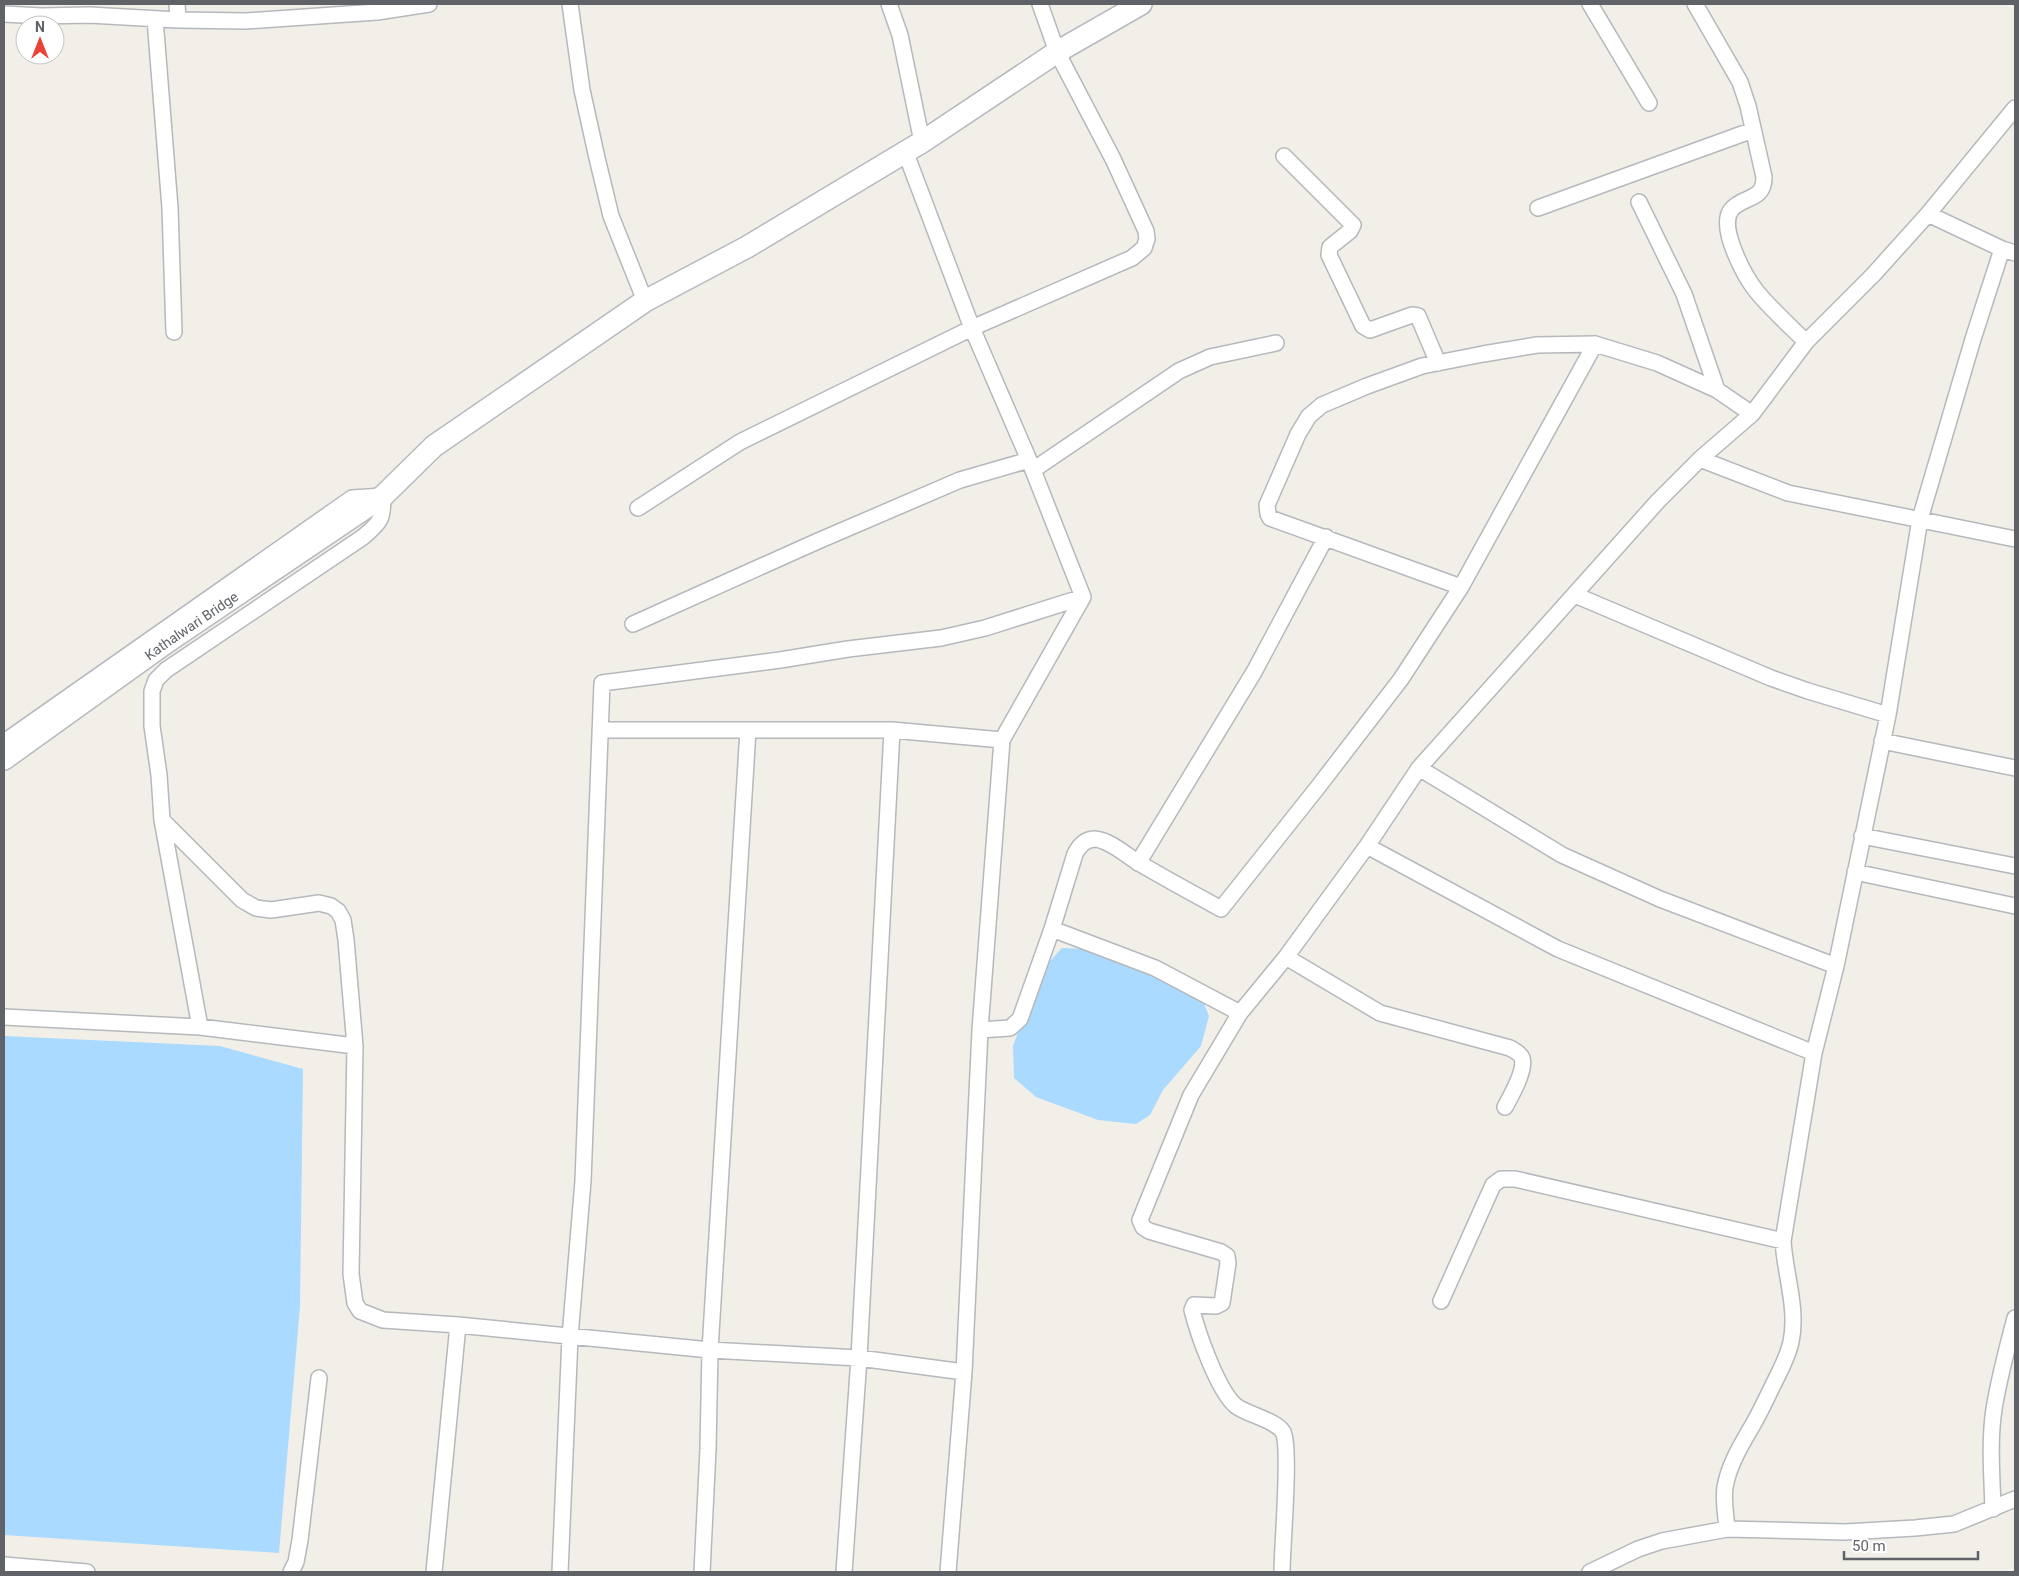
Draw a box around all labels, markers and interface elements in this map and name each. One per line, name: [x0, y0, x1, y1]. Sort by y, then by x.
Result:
north arrow: [15, 15, 65, 65]
text: N: [35, 19, 45, 35]
street label: Kathalwari Bridge: [142, 588, 241, 663]
scale bar: [1844, 1528, 1978, 1560]
text: 50 m: [1852, 1537, 1886, 1555]

